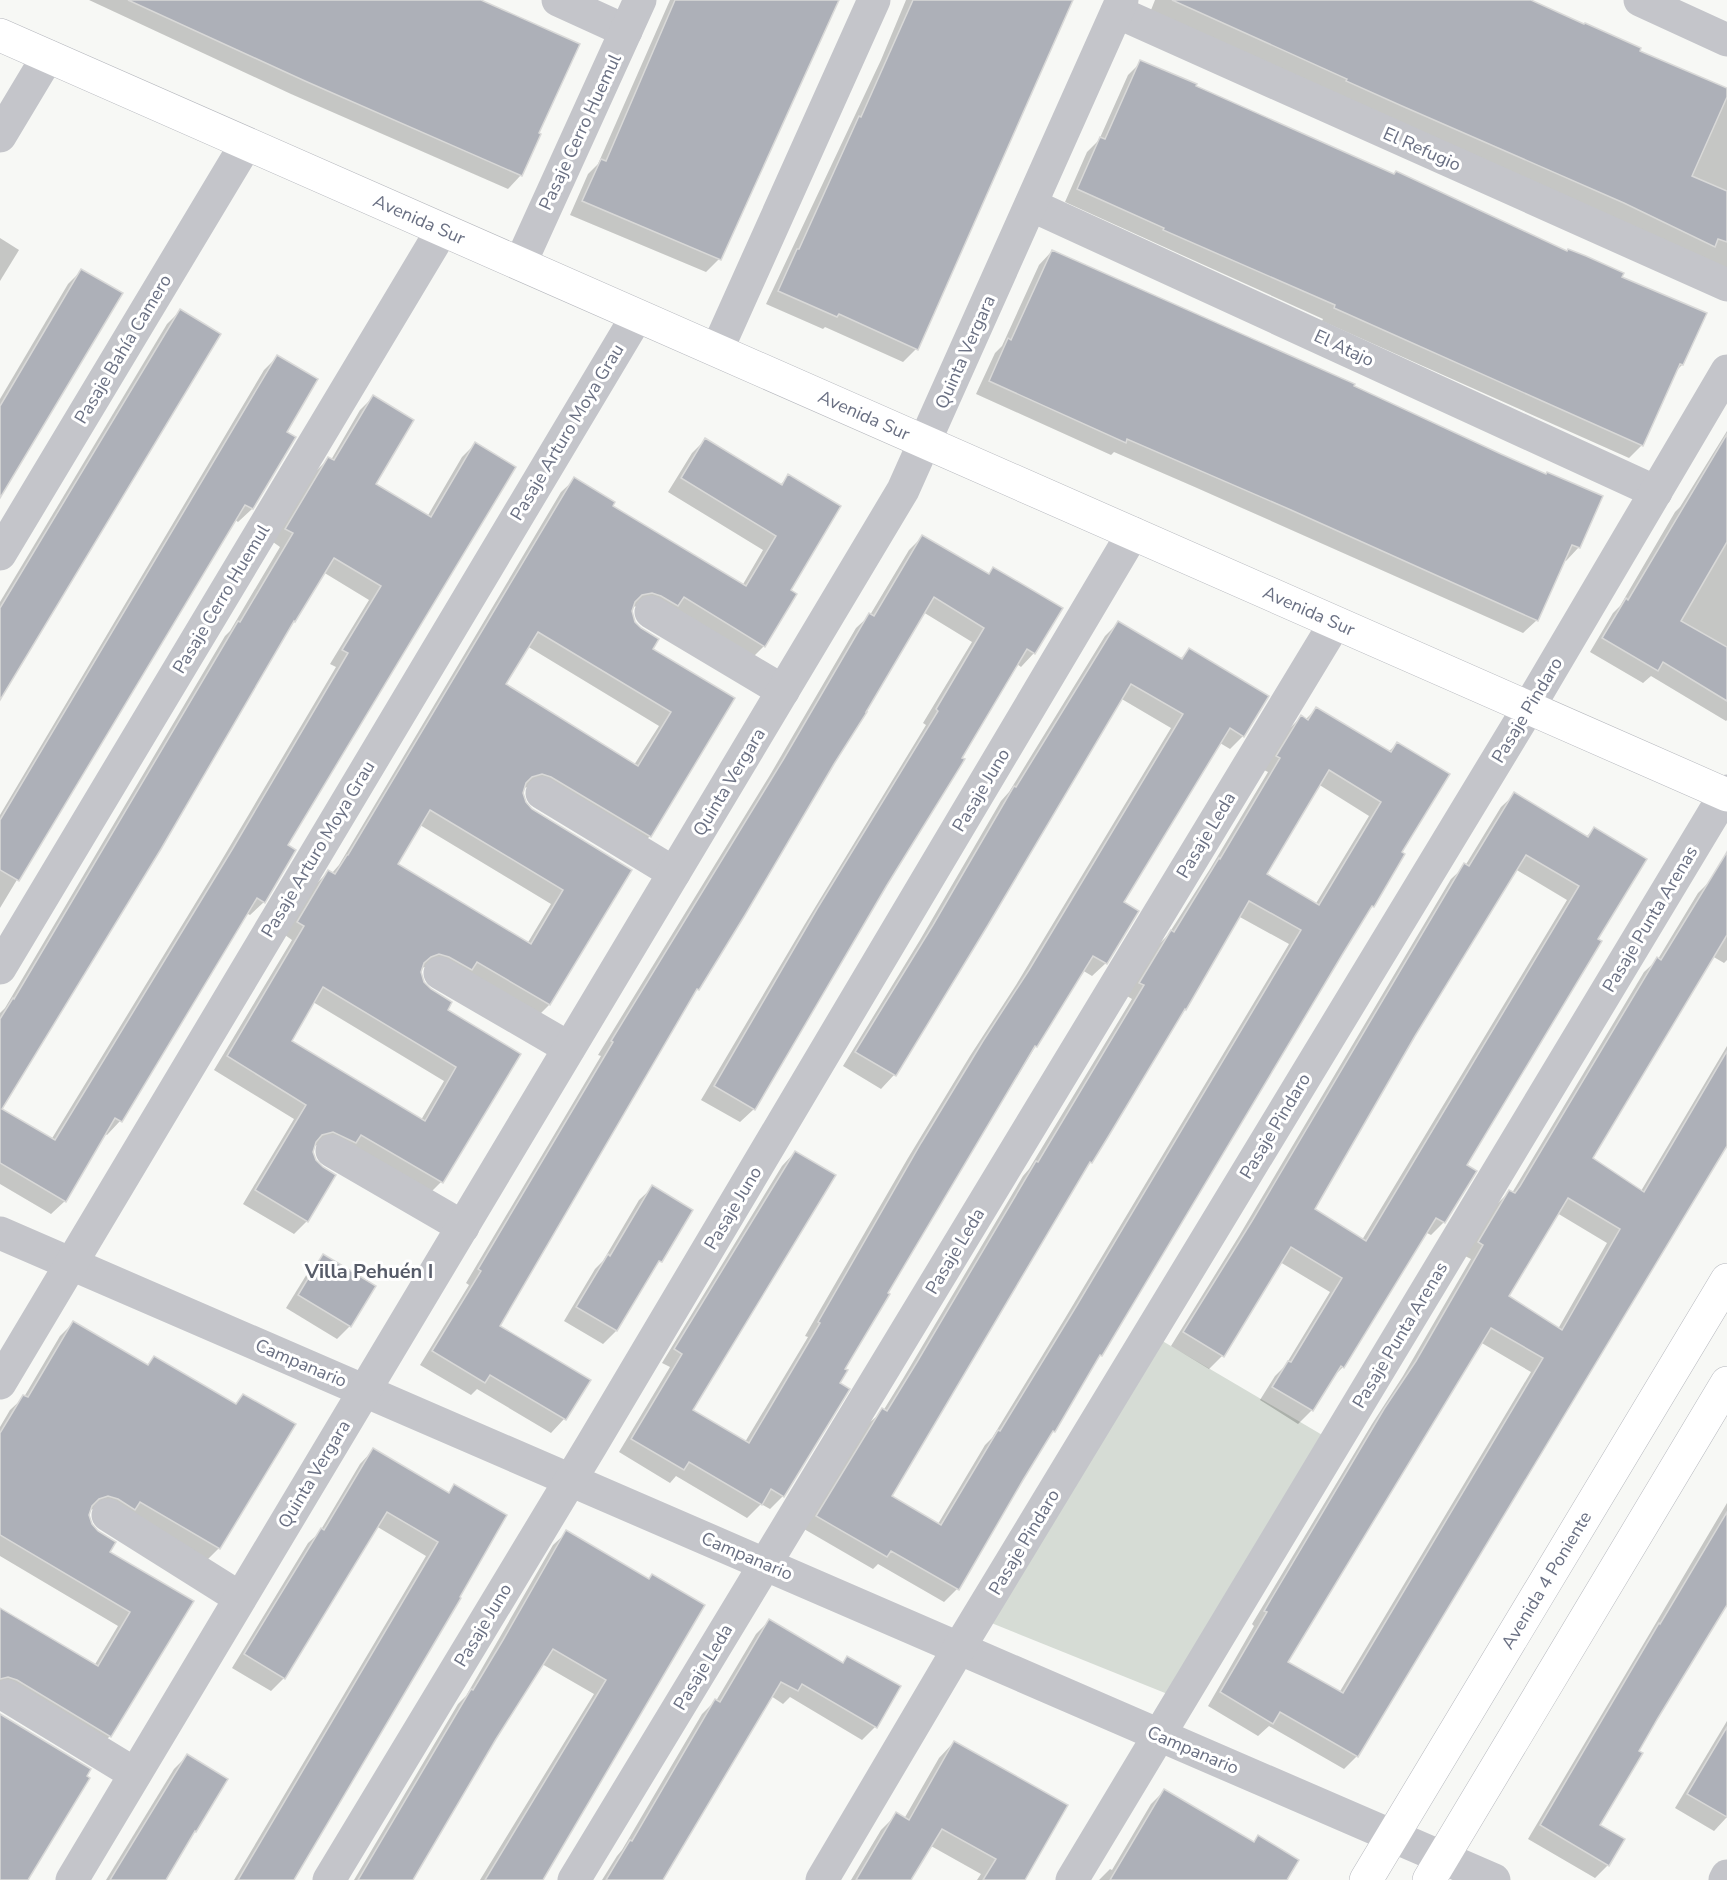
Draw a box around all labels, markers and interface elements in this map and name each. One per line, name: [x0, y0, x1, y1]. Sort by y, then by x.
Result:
street label: Pasaje Cerro Huemul: [533, 49, 627, 214]
street label: El Refugio: [1379, 121, 1465, 177]
street label: Avenida Sur: [369, 189, 469, 250]
street label: Pasaje Bahía Camero: [69, 270, 177, 428]
street label: Quinta Vergara: [929, 291, 1001, 413]
street label: El Atajo: [1310, 324, 1378, 372]
street label: Pasaje Arturo Moya Grau: [505, 339, 629, 525]
street label: Avenida Sur: [814, 384, 914, 446]
street label: Pasaje Cerro Huemul: [167, 519, 275, 678]
street label: Avenida Sur: [1259, 580, 1359, 642]
street label: Pasaje Pindaro: [1486, 653, 1568, 767]
street label: Quinta Vergara: [687, 724, 771, 840]
street label: Pasaje Juno: [947, 744, 1015, 836]
street label: Pasaje Arturo Moya Grau: [256, 756, 380, 942]
street label: Pasaje Leda: [1171, 787, 1241, 883]
street label: Pasaje Punta Arenas: [1597, 841, 1703, 997]
street label: Pasaje Pindaro: [1234, 1069, 1316, 1183]
street label: Pasaje Juno: [699, 1162, 767, 1254]
street label: Pasaje Leda: [920, 1203, 990, 1299]
street label: Pasaje Punta Arenas: [1347, 1257, 1453, 1413]
district label: Villa Pehuén I: [304, 1258, 433, 1285]
street label: Campanario: [252, 1333, 350, 1393]
street label: Quinta Vergara: [272, 1416, 356, 1532]
street label: Pasaje Pindaro: [983, 1485, 1065, 1599]
street label: Avenida 4 Poniente: [1496, 1507, 1597, 1654]
street label: Campanario: [698, 1526, 796, 1586]
street label: Pasaje Juno: [449, 1579, 517, 1671]
street label: Pasaje Leda: [668, 1619, 738, 1715]
street label: Campanario: [1144, 1720, 1242, 1780]

